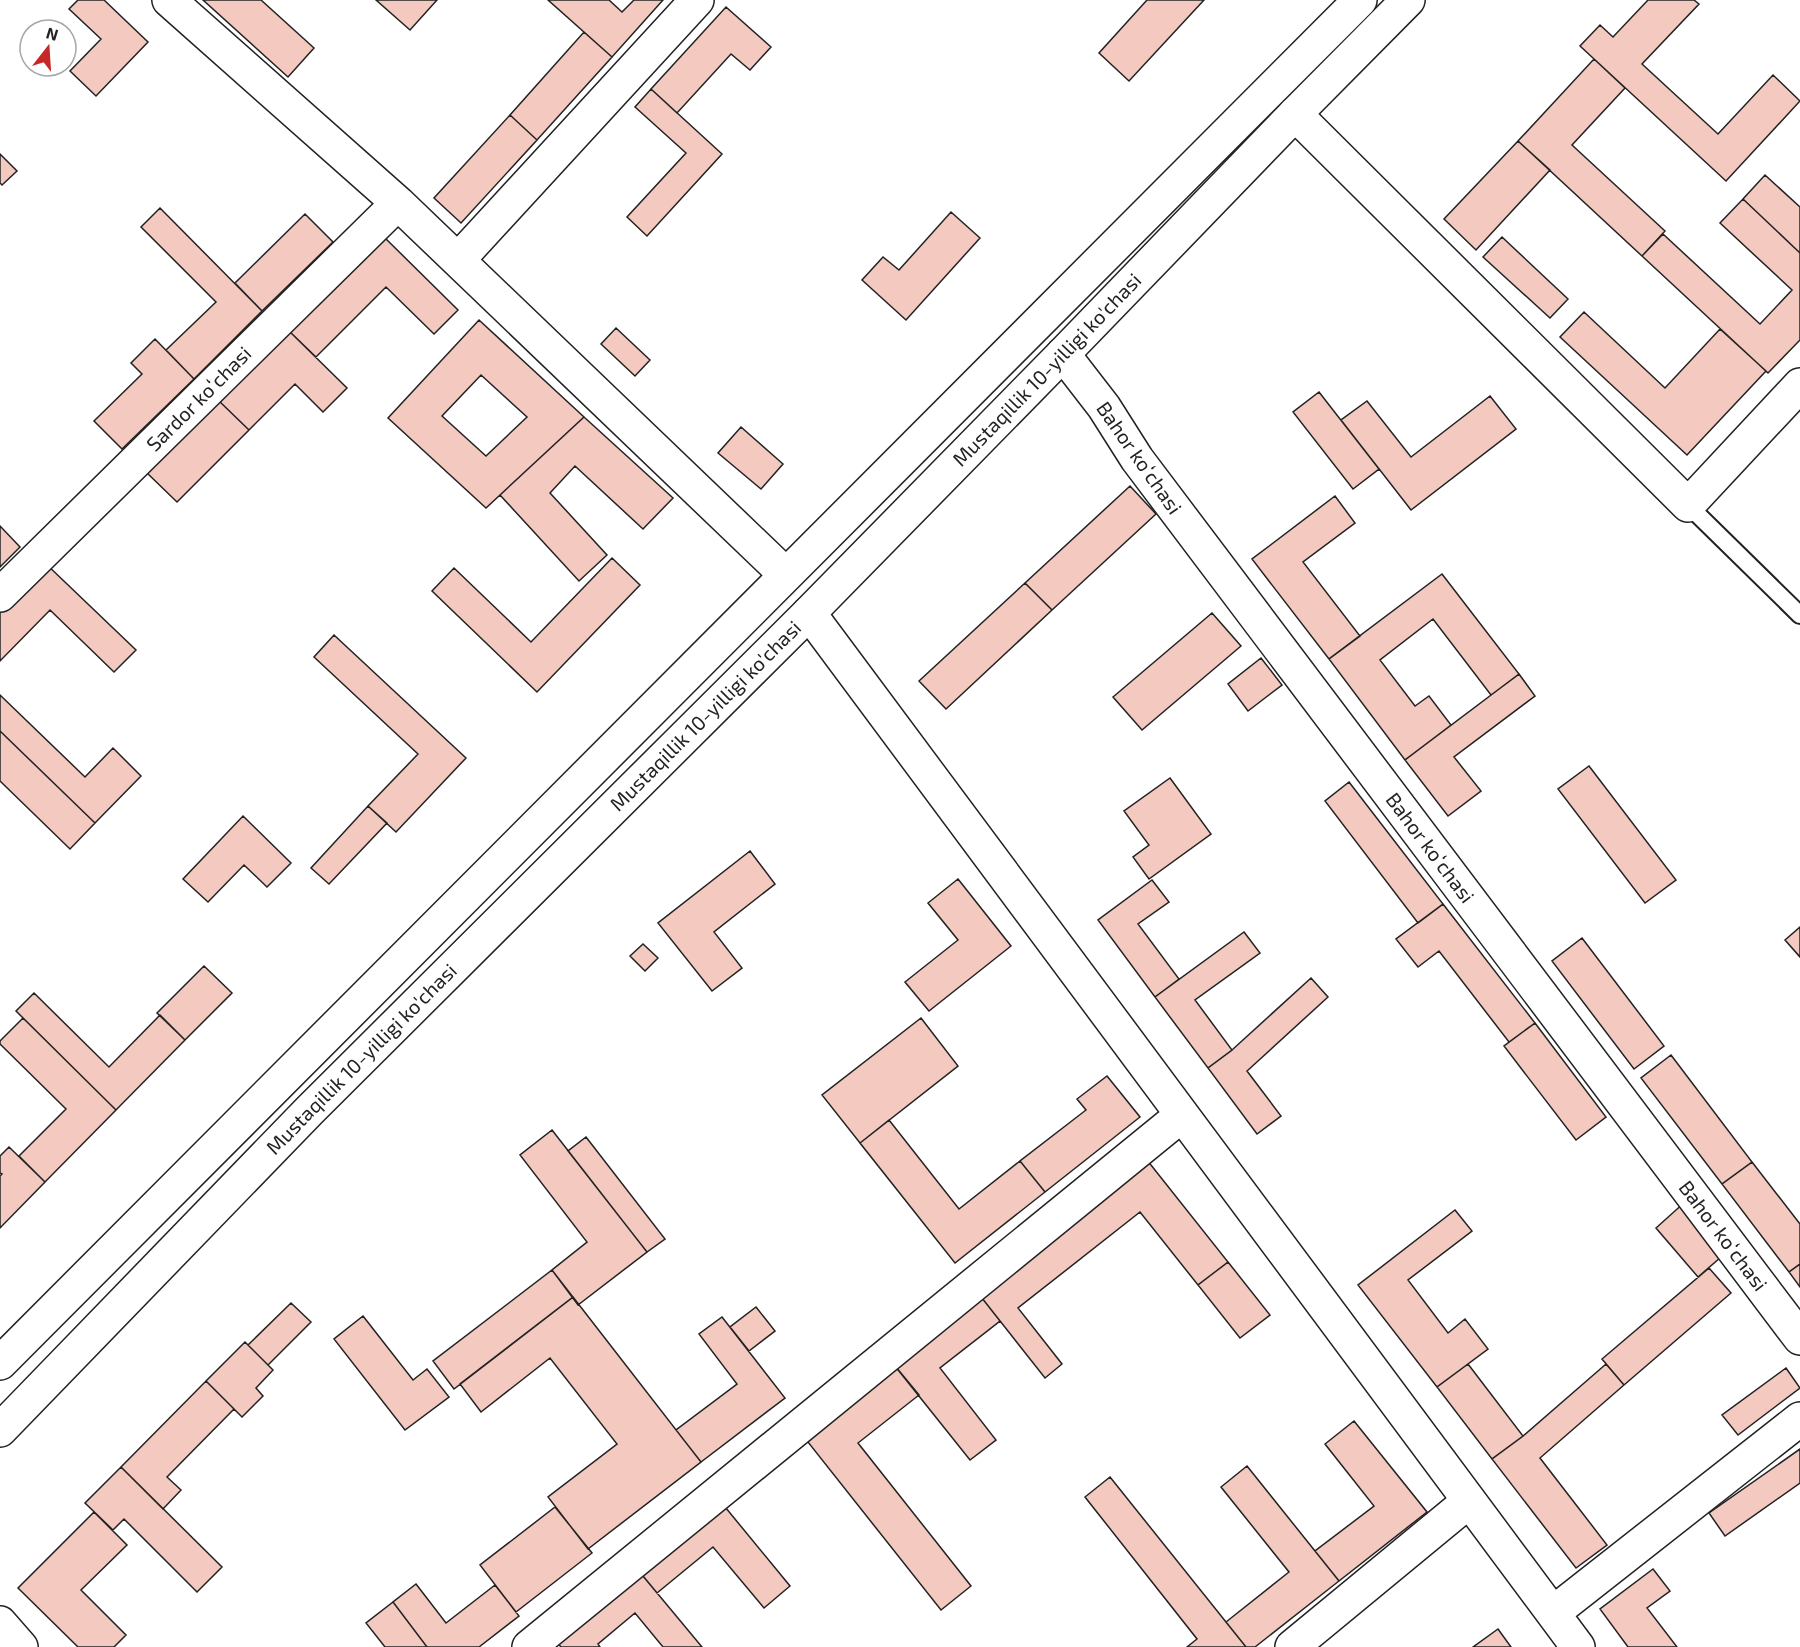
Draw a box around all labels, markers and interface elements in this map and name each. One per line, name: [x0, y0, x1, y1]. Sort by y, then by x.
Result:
north arrow: [18, 18, 78, 78]
text: N: [44, 22, 61, 44]
street label: Mustaqillik 10-yilligi ko'chasi: [947, 268, 1145, 471]
street label: Sardor koʻchasi: [141, 341, 256, 456]
street label: Bahor koʻchasi: [1092, 397, 1187, 518]
street label: Mustaqillik 10-yilligi ko'chasi: [604, 615, 805, 815]
street label: Bahor koʻchasi: [1382, 788, 1480, 907]
street label: Mustaqillik 10-yilligi ko'chasi: [261, 958, 461, 1159]
street label: Bahor koʻchasi: [1675, 1176, 1773, 1295]

